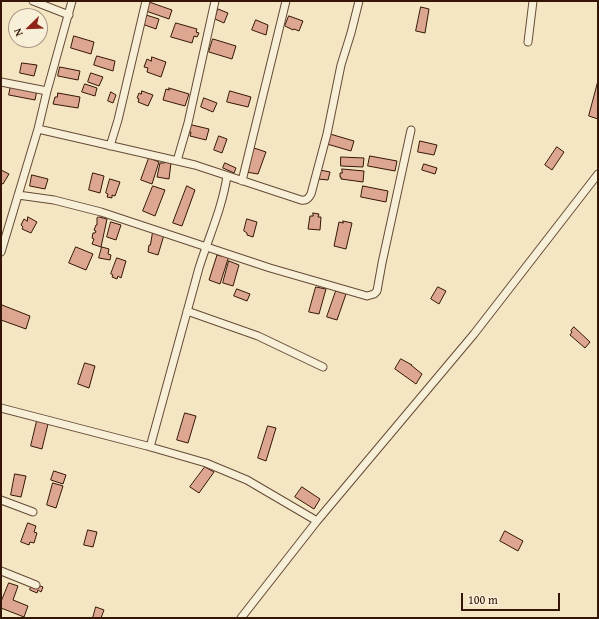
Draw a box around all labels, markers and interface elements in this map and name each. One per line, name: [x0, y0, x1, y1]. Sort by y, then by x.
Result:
north arrow: [8, 8, 48, 48]
text: N: [9, 26, 27, 39]
scale bar: [463, 585, 562, 611]
text: 100 m: [468, 591, 498, 608]

